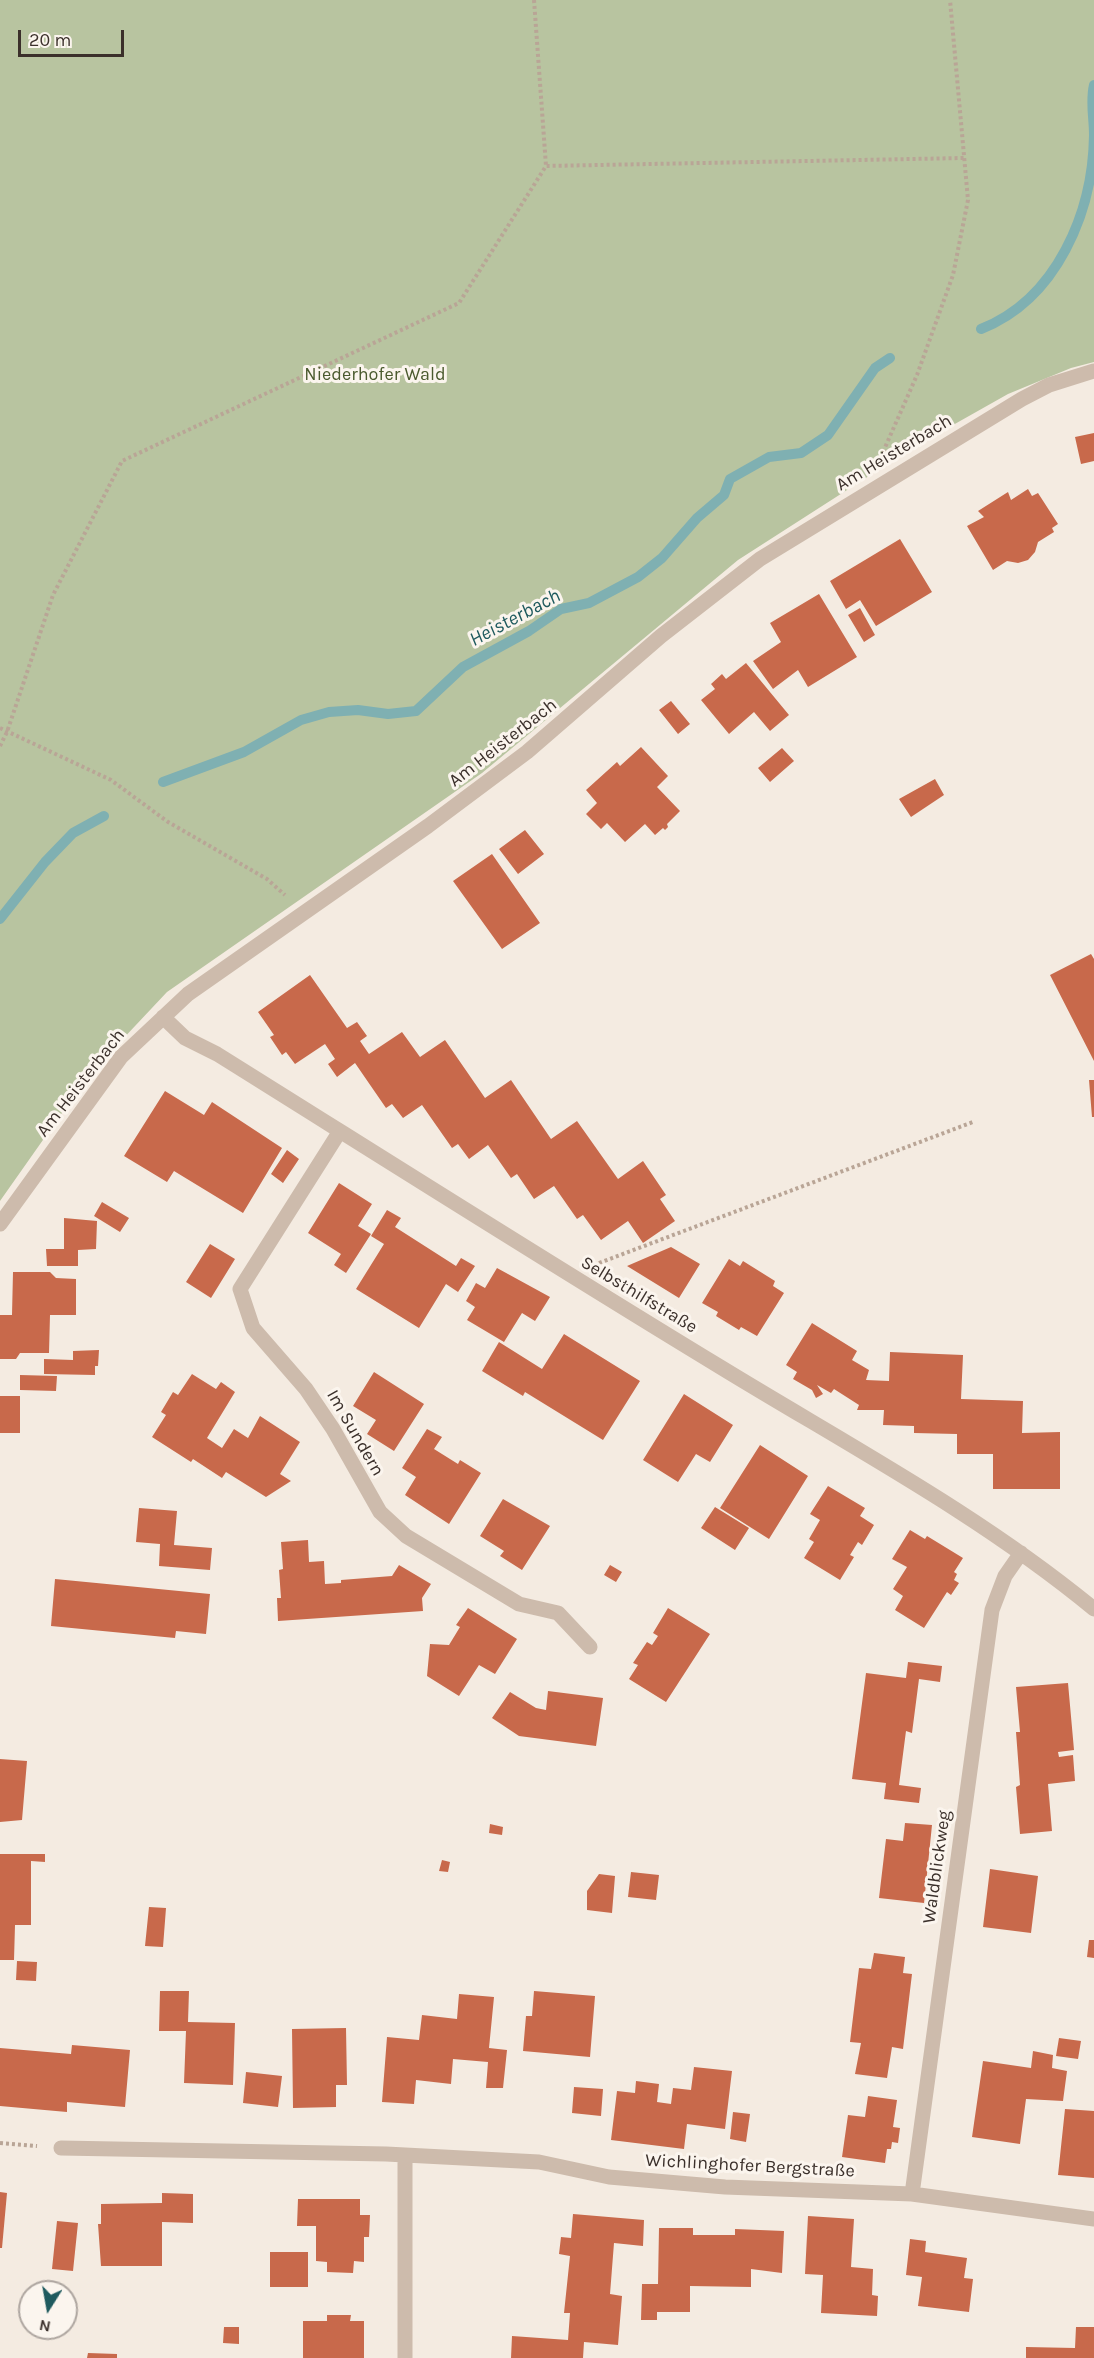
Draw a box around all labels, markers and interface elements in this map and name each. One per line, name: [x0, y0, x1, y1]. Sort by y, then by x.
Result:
scale bar: [21, 18, 128, 56]
text: 20 m: [29, 29, 71, 51]
park label: Niederhofer Wald: [304, 364, 446, 386]
street label: Am Heisterbach: [832, 410, 956, 496]
water label: Heisterbach: [465, 584, 565, 652]
street label: Am Heisterbach: [445, 694, 561, 792]
street label: Am Heisterbach: [32, 1025, 130, 1141]
street label: Selbsthilfstraße: [577, 1252, 701, 1338]
street label: Im Sundern: [322, 1386, 388, 1480]
street label: Waldblickweg: [918, 1809, 956, 1925]
street label: Wichlinghofer Bergstraße: [645, 2150, 855, 2182]
north arrow: [18, 2280, 78, 2340]
text: N: [37, 2316, 52, 2337]

